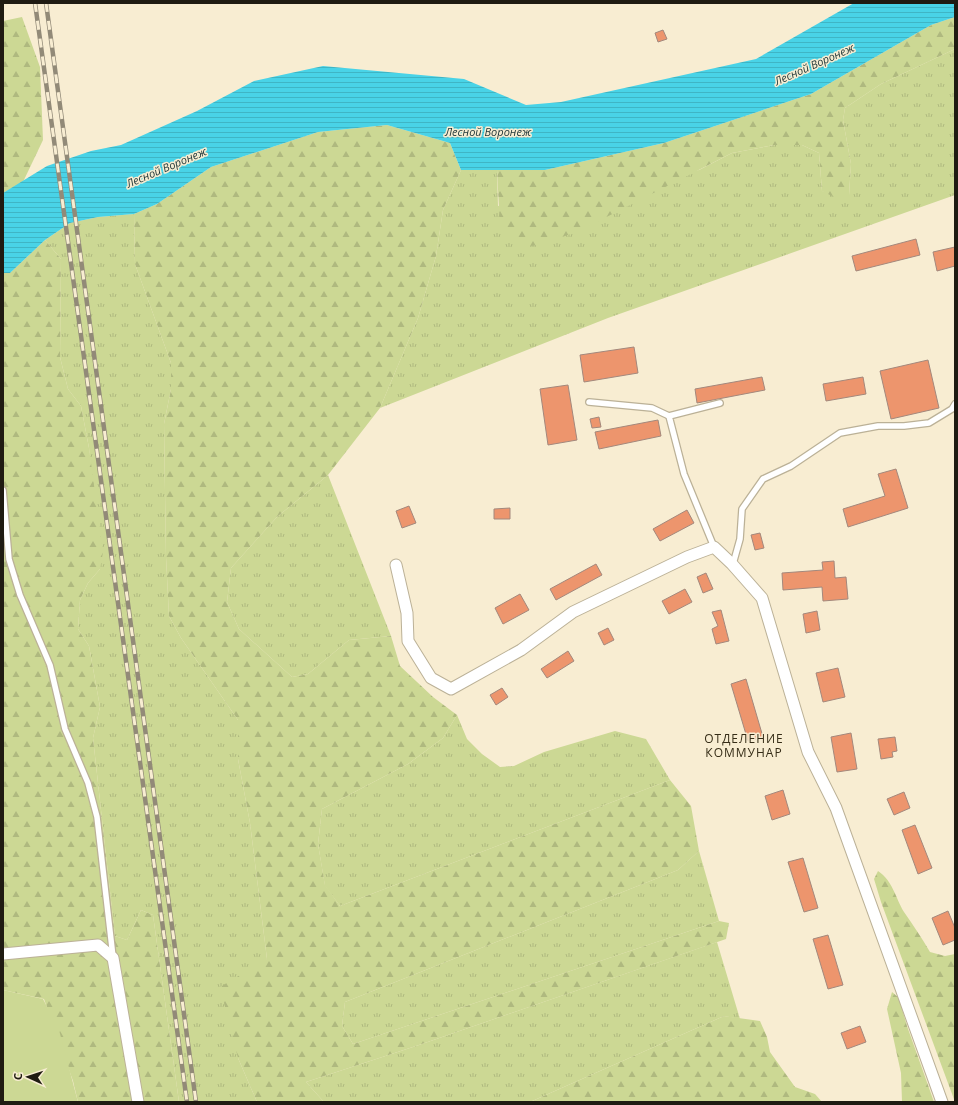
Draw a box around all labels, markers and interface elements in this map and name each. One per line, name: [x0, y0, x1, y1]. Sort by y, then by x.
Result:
water label: Лесной Воронеж: [771, 39, 857, 89]
water label: Лесной Воронеж: [444, 124, 532, 139]
water label: Лесной Воронеж: [123, 143, 209, 191]
district label: ОТДЕЛЕНИЕ КОММУНАР: [704, 730, 784, 761]
north arrow: [8, 1057, 48, 1097]
text: С: [10, 1073, 25, 1080]

